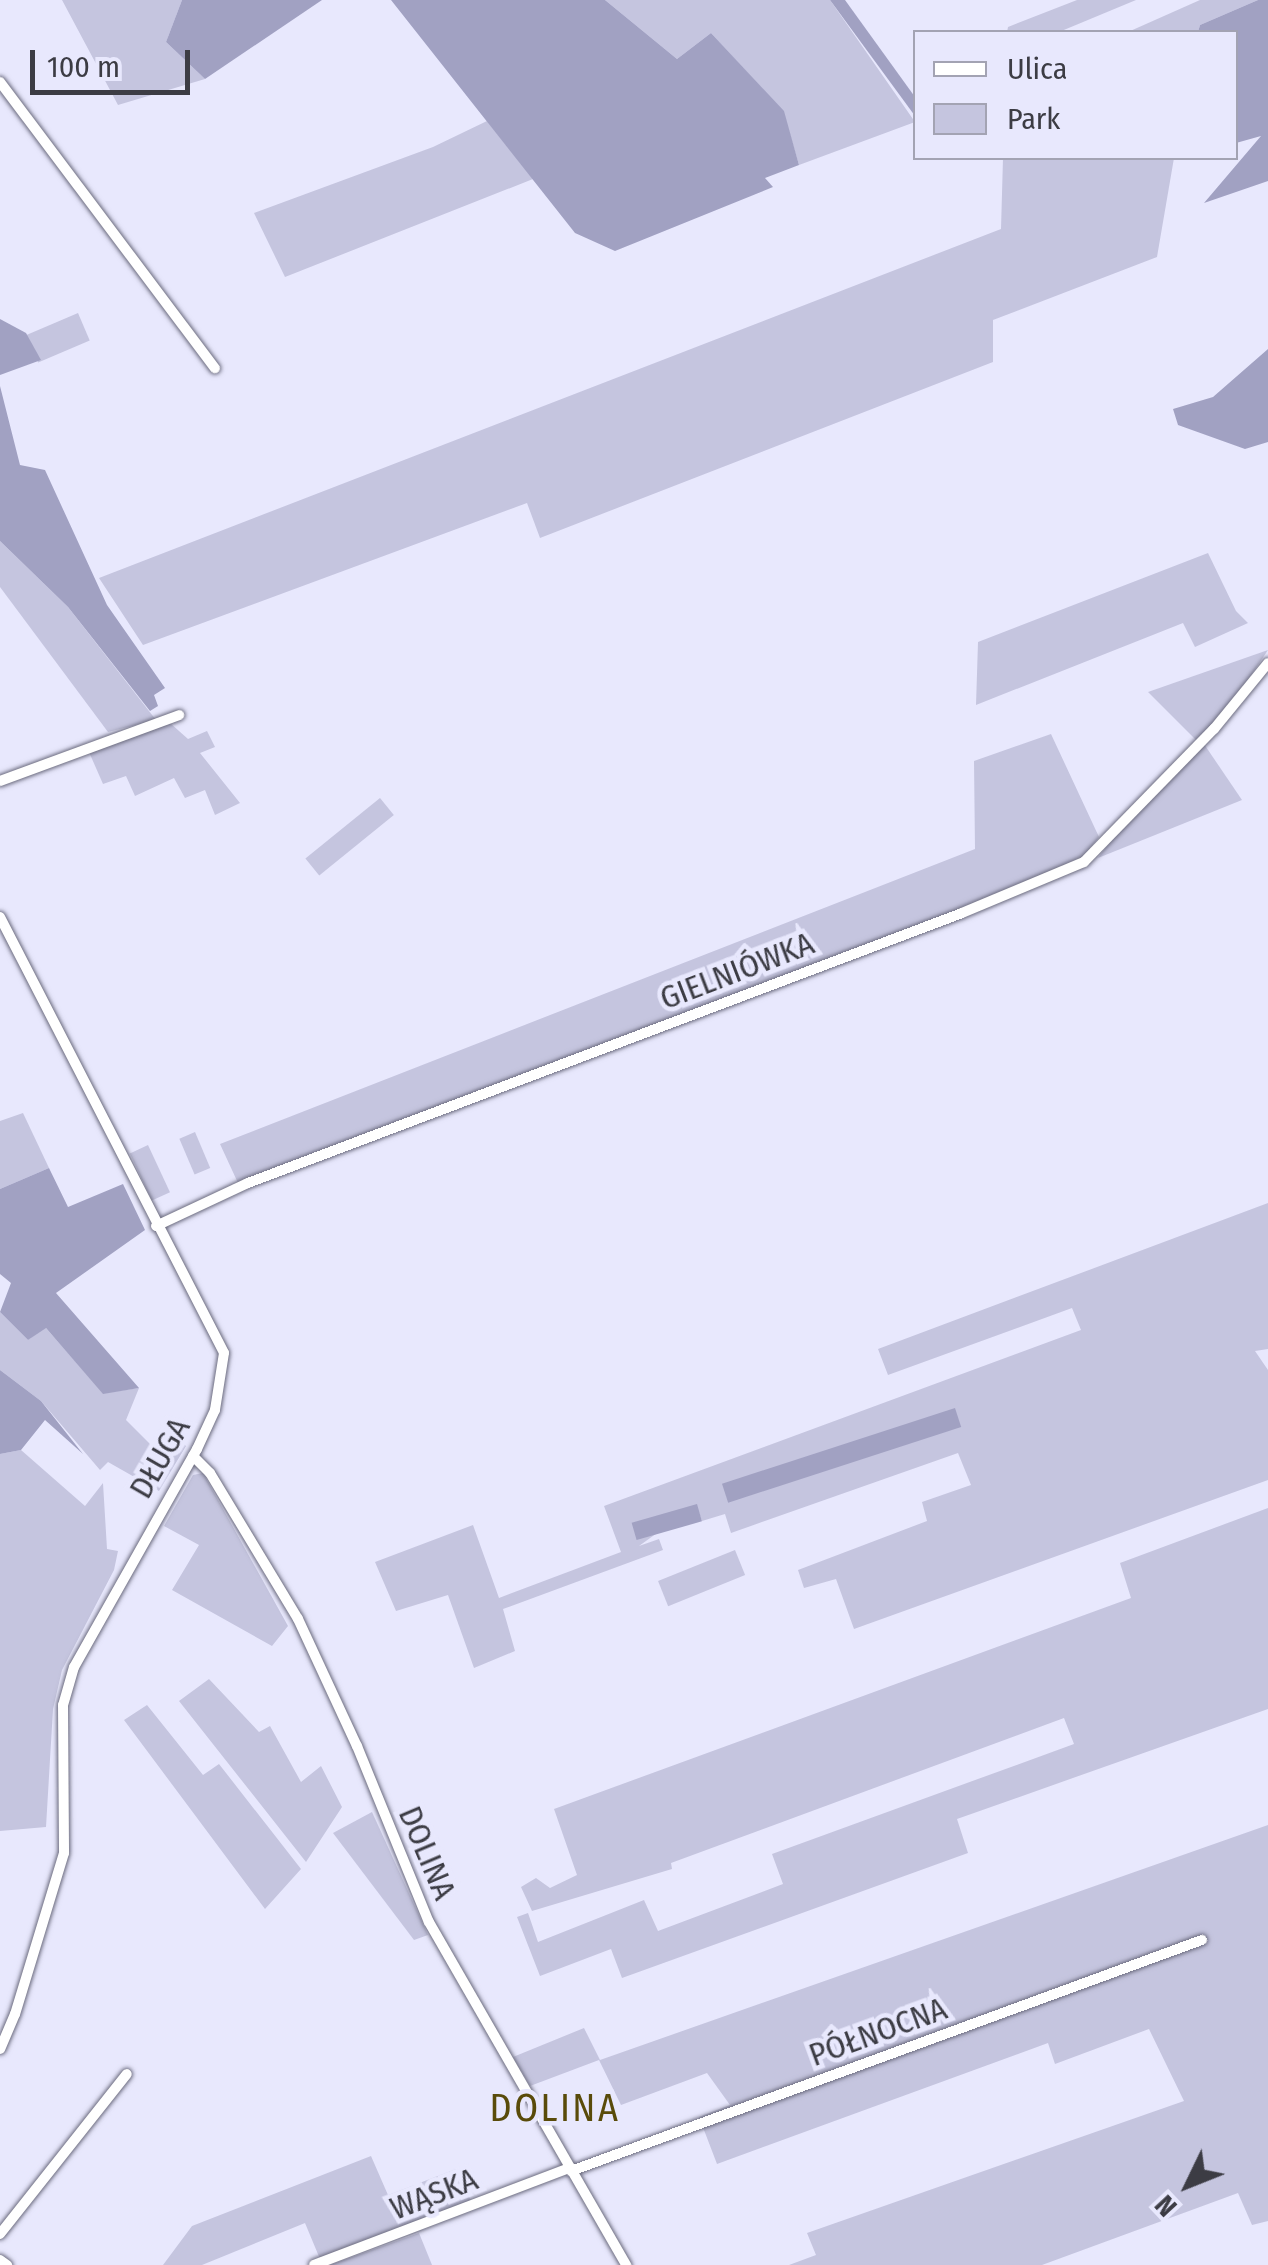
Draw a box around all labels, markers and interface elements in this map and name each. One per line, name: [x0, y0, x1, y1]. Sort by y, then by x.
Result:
scale bar: [35, 30, 195, 92]
legend: [913, 30, 1238, 160]
text: 100 m: [47, 49, 120, 85]
text: Ulica: [1007, 51, 1067, 87]
text: Park: [1007, 101, 1060, 137]
street label: GIELNIÓWKA: [655, 924, 819, 1018]
street label: DŁUGA: [122, 1411, 198, 1505]
street label: DOLINA: [390, 1801, 464, 1905]
street label: PÓŁNOCNA: [804, 1989, 952, 2075]
district label: DOLINA: [490, 2086, 620, 2132]
north arrow: [1138, 2135, 1238, 2235]
street label: WĄSKA: [385, 2160, 483, 2228]
text: N: [1148, 2188, 1183, 2223]

